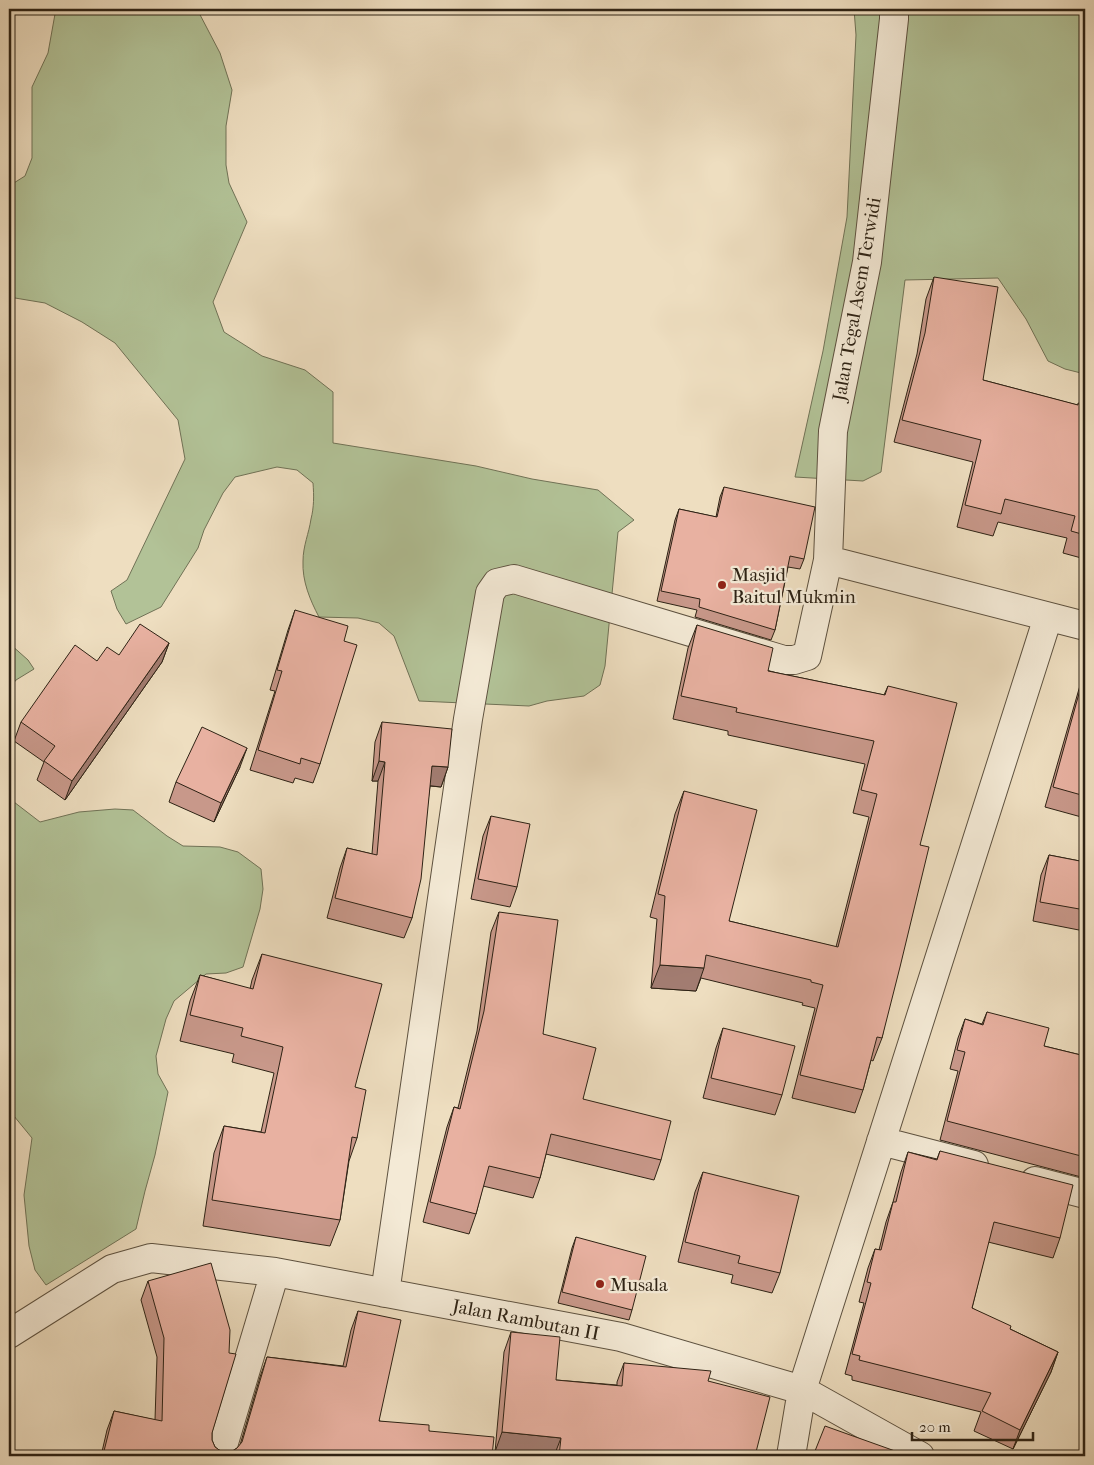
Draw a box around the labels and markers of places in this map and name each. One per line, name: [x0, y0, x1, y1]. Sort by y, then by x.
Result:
place label: Masjid Baitul Mukmin: [732, 564, 856, 608]
marker: Masjid Baitul Mukmin: [716, 579, 728, 591]
place label: Musala: [610, 1274, 668, 1296]
marker: Musala: [594, 1278, 606, 1290]

